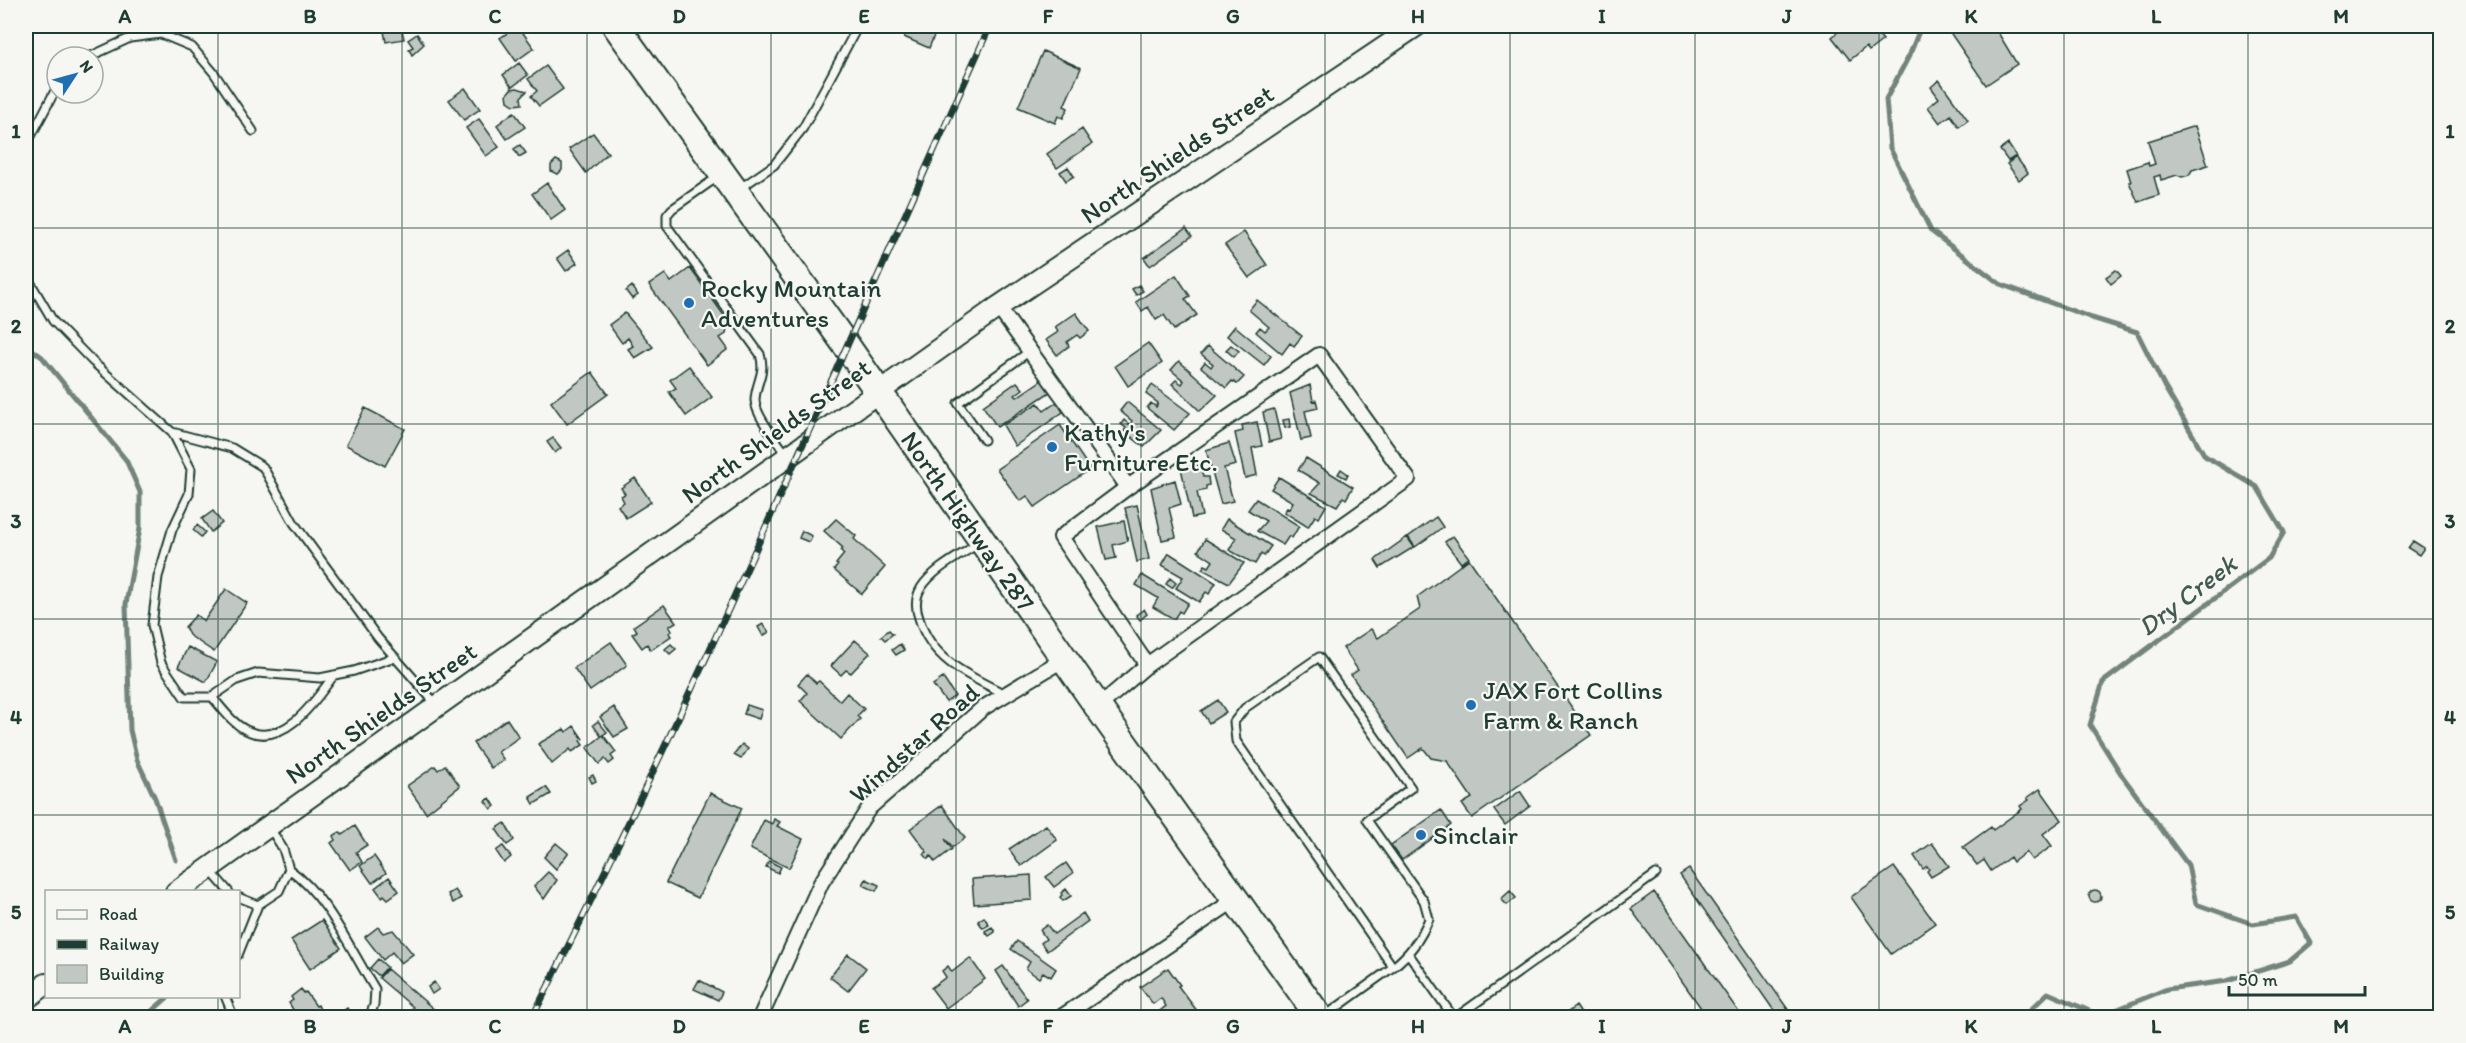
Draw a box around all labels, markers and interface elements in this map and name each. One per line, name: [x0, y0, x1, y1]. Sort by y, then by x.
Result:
text: A: [118, 4, 132, 28]
text: B: [304, 4, 317, 28]
text: C: [489, 4, 502, 28]
text: D: [672, 4, 686, 28]
text: E: [858, 4, 870, 28]
text: F: [1043, 4, 1054, 28]
text: G: [1226, 4, 1240, 28]
text: H: [1411, 4, 1425, 28]
text: I: [1598, 4, 1606, 28]
text: J: [1781, 4, 1792, 28]
text: K: [1965, 4, 1979, 28]
text: L: [2151, 4, 2162, 28]
text: M: [2333, 4, 2349, 28]
north arrow: [45, 45, 105, 105]
text: N: [76, 57, 98, 76]
street label: North Shields Street: [1074, 77, 1280, 231]
text: 1: [11, 119, 21, 143]
text: 1: [2445, 119, 2455, 143]
place label: Rocky Mountain Adventures: [701, 272, 882, 334]
marker: Rocky Mountain Adventures: [682, 296, 696, 310]
text: 2: [11, 314, 22, 338]
text: 2: [2445, 314, 2456, 338]
street label: North Shields Street: [675, 351, 877, 510]
place label: Kathy's Furniture Etc.: [1064, 416, 1218, 478]
street label: North Highway 287: [894, 425, 1042, 617]
marker: Kathy's Furniture Etc.: [1045, 440, 1059, 454]
text: 3: [11, 509, 22, 533]
text: 3: [2445, 509, 2456, 533]
water label: Dry Creek: [2131, 546, 2245, 643]
street label: North Shields Street: [279, 635, 483, 791]
place label: JAX Fort Collins Farm & Ranch: [1483, 674, 1663, 736]
street label: Windstar Road: [842, 676, 986, 810]
marker: JAX Fort Collins Farm & Ranch: [1464, 698, 1478, 712]
text: 4: [10, 705, 22, 729]
text: 4: [2444, 705, 2456, 729]
place label: Sinclair: [1433, 819, 1519, 851]
marker: Sinclair: [1414, 828, 1428, 842]
legend: [45, 890, 240, 998]
text: 5: [11, 900, 22, 924]
text: 5: [2445, 900, 2456, 924]
text: Road: [99, 903, 138, 925]
text: Railway: [99, 933, 160, 955]
scale bar: [2229, 959, 2366, 997]
text: Building: [99, 963, 165, 985]
text: 50 m: [2238, 969, 2278, 991]
text: A: [118, 1014, 132, 1038]
text: B: [304, 1014, 317, 1038]
text: C: [489, 1014, 502, 1038]
text: D: [672, 1014, 686, 1038]
text: E: [858, 1014, 870, 1038]
text: F: [1043, 1014, 1054, 1038]
text: G: [1226, 1014, 1240, 1038]
text: H: [1411, 1014, 1425, 1038]
text: I: [1598, 1014, 1606, 1038]
text: J: [1781, 1014, 1792, 1038]
text: K: [1965, 1014, 1979, 1038]
text: L: [2151, 1014, 2162, 1038]
text: M: [2333, 1014, 2349, 1038]

